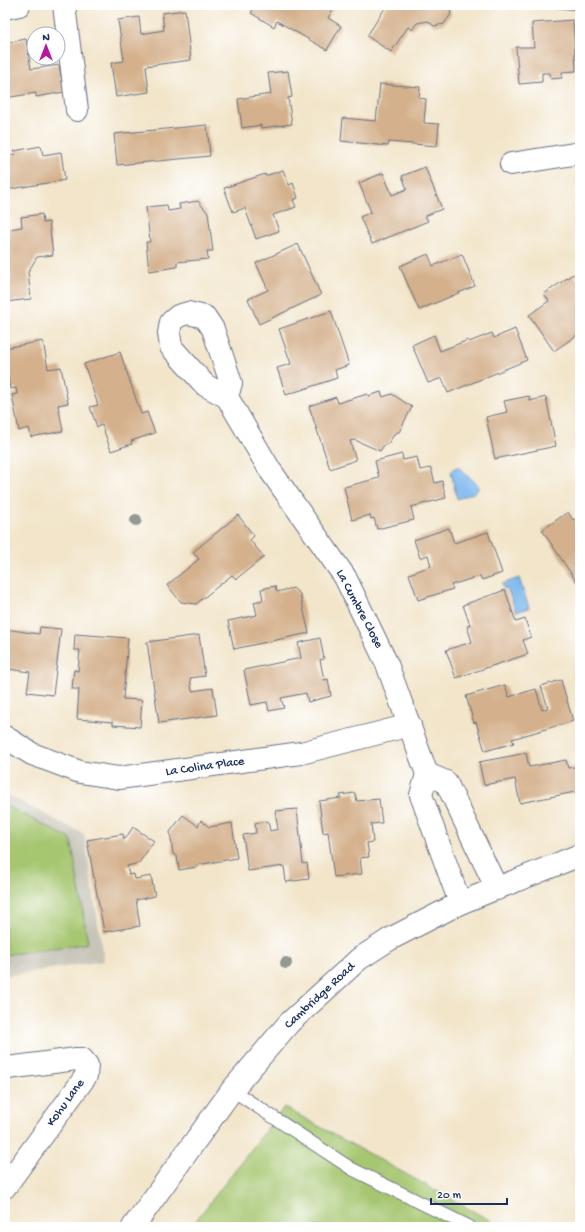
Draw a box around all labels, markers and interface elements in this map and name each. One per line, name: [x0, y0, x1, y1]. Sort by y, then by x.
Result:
north arrow: [26, 26, 66, 66]
text: N: [42, 32, 50, 44]
street label: La Cumbre Close: [332, 567, 386, 651]
street label: La Colina Place: [165, 754, 246, 780]
street label: Cambridge Road: [282, 959, 359, 1033]
street label: Kohu Lane: [44, 1076, 88, 1130]
scale bar: [431, 1180, 507, 1206]
text: 20 m: [437, 1189, 462, 1203]

